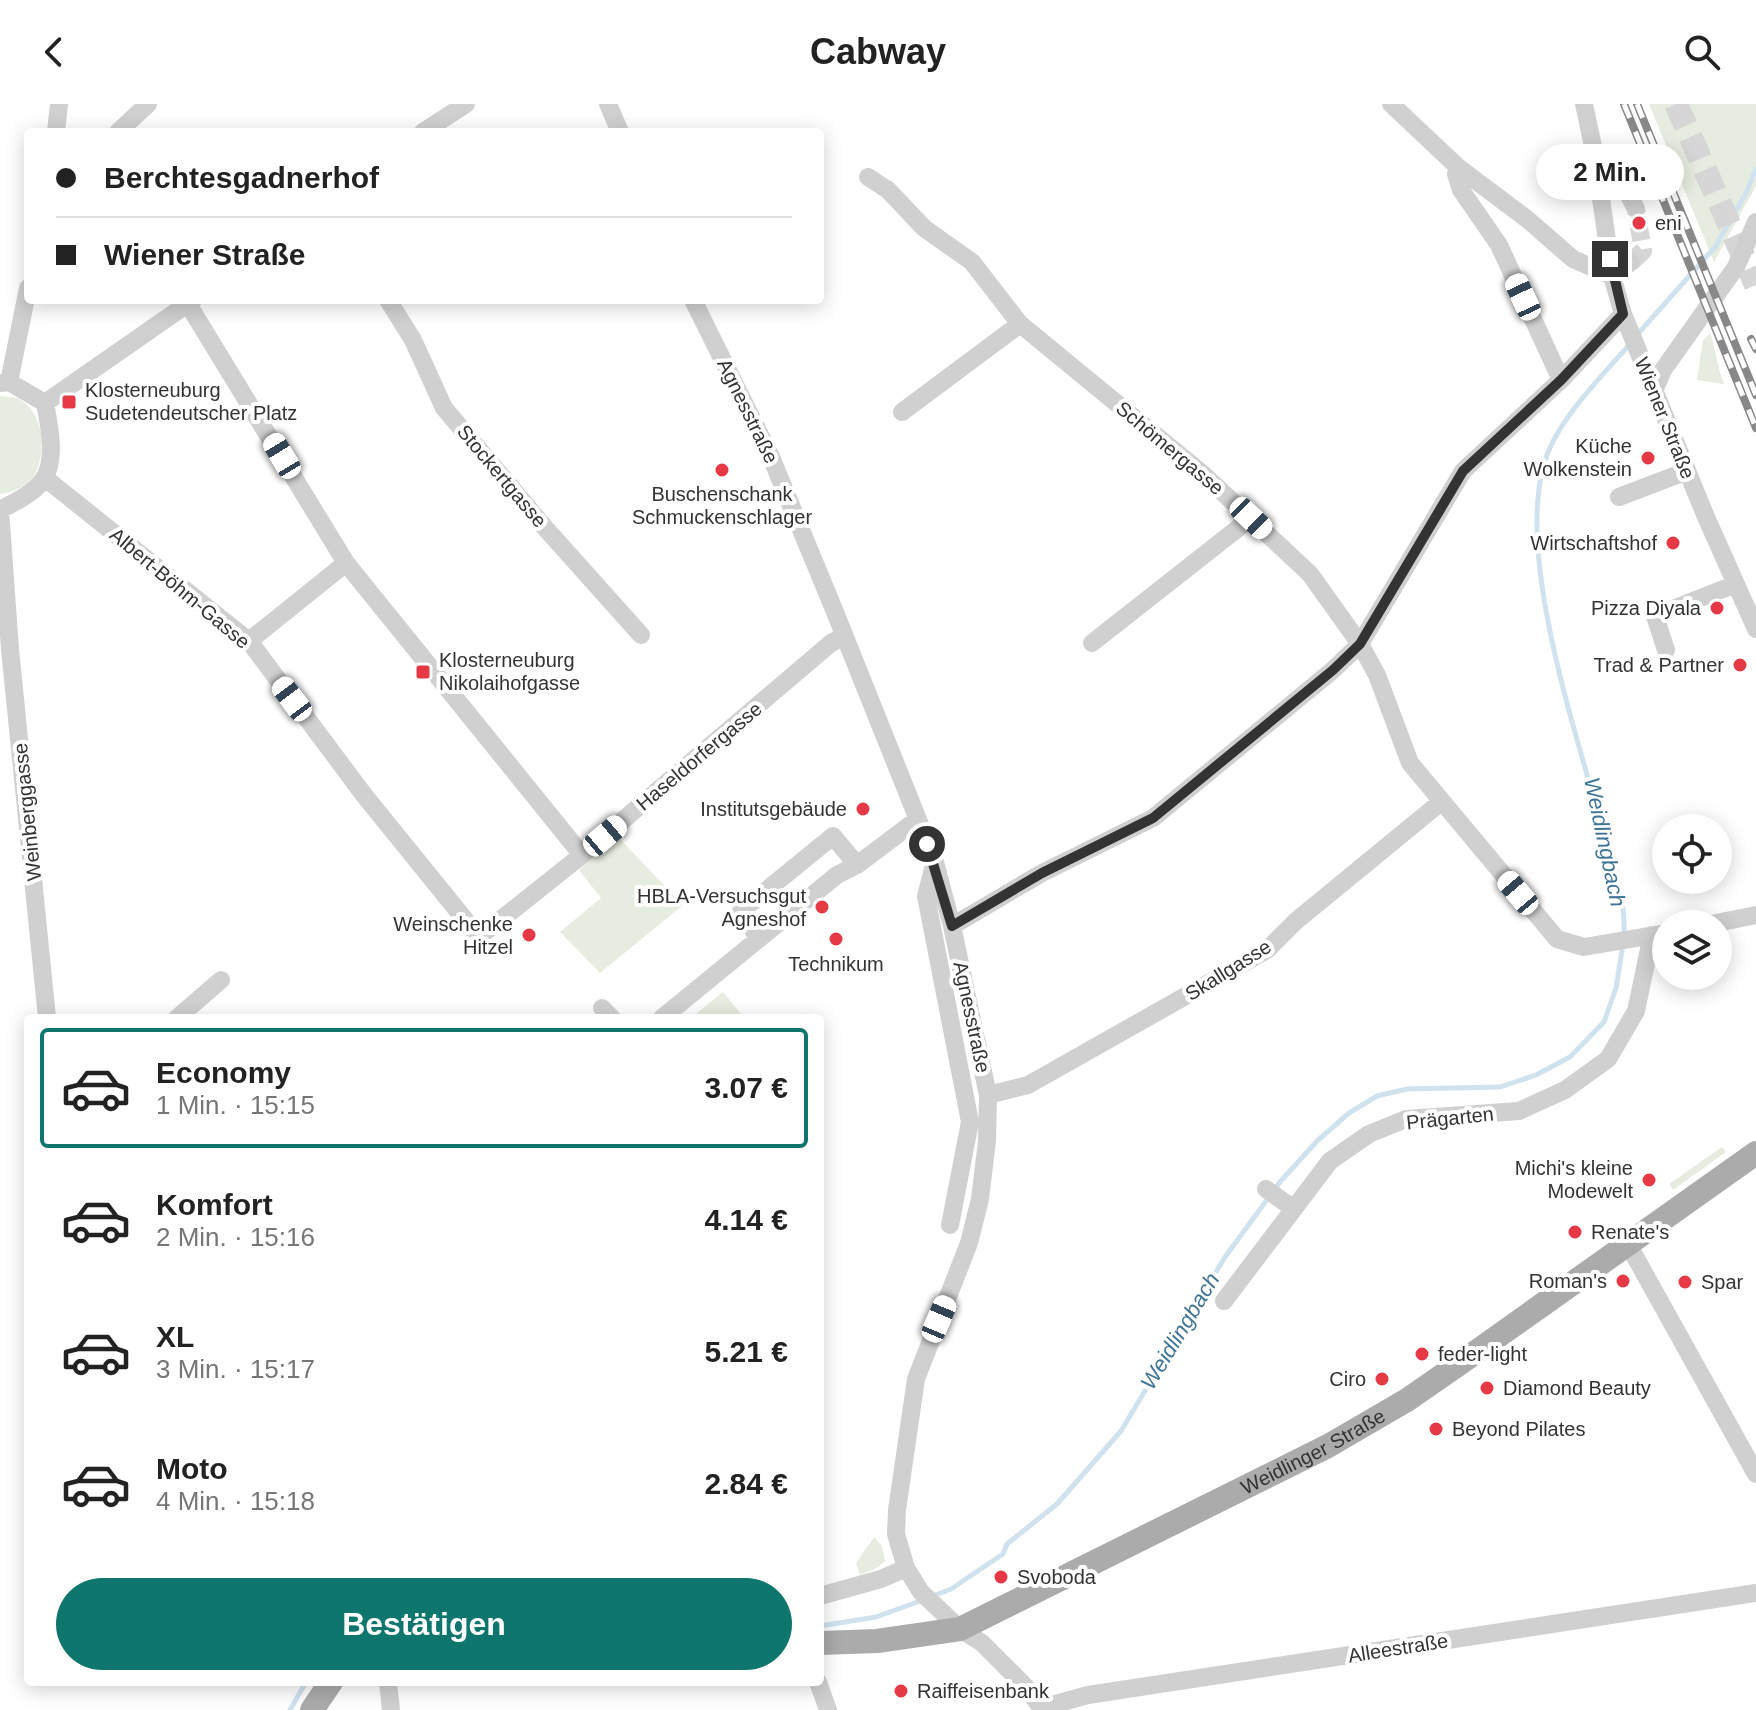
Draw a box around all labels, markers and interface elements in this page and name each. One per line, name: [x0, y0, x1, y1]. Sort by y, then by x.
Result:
icon: back: [32, 30, 76, 74]
icon: search: [1680, 30, 1724, 74]
text: Cabway: [810, 31, 946, 72]
callout: 2 Min.: [1536, 143, 1684, 199]
text: 2 Min.: [1573, 157, 1647, 187]
text: Berchtesgadnerhof: [104, 161, 379, 194]
place label: eni: [1655, 212, 1682, 234]
marker: eni: [1630, 214, 1648, 232]
text: Wiener Straße: [104, 238, 305, 271]
route end: [1592, 241, 1628, 277]
car: [1502, 270, 1544, 324]
street label: Wiener Straße: [1631, 354, 1699, 482]
street label: Agnesstraße: [713, 355, 783, 467]
place label: Klosterneuburg Sudetendeutscher Platz: [85, 379, 297, 424]
marker: Klosterneuburg Sudetendeutscher Platz: [60, 393, 78, 411]
street label: Schömergasse: [1112, 397, 1228, 499]
street label: Stockertgasse: [453, 420, 551, 532]
car: [259, 429, 305, 483]
place label: Küche Wolkenstein: [1523, 435, 1632, 480]
marker: Küche Wolkenstein: [1639, 449, 1657, 467]
marker: Buschenschank Schmuckenschlager: [713, 461, 731, 479]
place label: Buschenschank Schmuckenschlager: [632, 483, 812, 528]
car: [1225, 493, 1277, 543]
street label: Albert-Böhm-Gasse: [106, 523, 254, 653]
place label: Wirtschaftshof: [1530, 532, 1657, 554]
marker: Wirtschaftshof: [1664, 534, 1682, 552]
place label: Pizza Diyala: [1591, 597, 1702, 619]
marker: Pizza Diyala: [1708, 599, 1726, 617]
place label: Klosterneuburg Nikolaihofgasse: [439, 649, 580, 694]
place label: Trad & Partner: [1594, 654, 1724, 676]
marker: Trad & Partner: [1731, 656, 1749, 674]
marker: Klosterneuburg Nikolaihofgasse: [414, 663, 432, 681]
car: [268, 673, 316, 725]
street label: Haseldorfergasse: [632, 697, 766, 815]
street label: Weinberggasse: [9, 742, 45, 882]
water label: Weidlingbach: [1579, 775, 1631, 909]
place label: Institutsgebäude: [700, 798, 847, 820]
marker: Institutsgebäude: [854, 800, 872, 818]
car: [579, 811, 631, 861]
map controls: [1652, 814, 1732, 990]
button: locate: [1652, 814, 1732, 894]
route start: [909, 826, 945, 862]
car: [1493, 867, 1543, 919]
place label: HBLA-Versuchsgut Agneshof: [637, 885, 806, 930]
marker: HBLA-Versuchsgut Agneshof: [813, 898, 831, 916]
button: layers: [1652, 910, 1732, 990]
place label: Weinschenke Hitzel: [393, 913, 513, 958]
marker: Weinschenke Hitzel: [520, 926, 538, 944]
marker: Technikum: [827, 930, 845, 948]
street label: Skallgasse: [1181, 935, 1275, 1005]
place label: Technikum: [788, 953, 884, 975]
street label: Agnesstraße: [949, 959, 995, 1075]
icon: car: [60, 1052, 132, 1124]
text: Economy: [156, 1056, 291, 1089]
text: 3.07 €: [705, 1071, 788, 1104]
text: 1 Min. · 15:15: [156, 1090, 315, 1120]
street label: Prägarten: [1405, 1102, 1495, 1134]
place label: Michi's kleine Modewelt: [1515, 1157, 1633, 1202]
marker: Michi's kleine Modewelt: [1640, 1171, 1658, 1189]
icon: car: [60, 1184, 132, 1256]
text: Komfort: [156, 1188, 273, 1221]
text: 4.14 €: [705, 1203, 788, 1236]
place label: Renate's: [1591, 1221, 1669, 1243]
text: 2 Min. · 15:16: [156, 1222, 315, 1252]
marker: Renate's: [1566, 1223, 1584, 1241]
water label: Weidlingbach: [1135, 1268, 1225, 1394]
place label: Roman's: [1529, 1270, 1607, 1292]
place label: Spar: [1701, 1271, 1744, 1293]
marker: Roman's: [1614, 1272, 1632, 1290]
marker: Spar: [1676, 1273, 1694, 1291]
car: [919, 1292, 959, 1346]
icon: car: [60, 1316, 132, 1388]
text: XL: [156, 1320, 194, 1353]
text: 5.21 €: [705, 1335, 788, 1368]
place label: feder-light: [1438, 1343, 1527, 1365]
marker: feder-light: [1413, 1345, 1431, 1363]
text: 3 Min. · 15:17: [156, 1354, 315, 1384]
place label: Ciro: [1329, 1368, 1366, 1390]
marker: Ciro: [1373, 1370, 1391, 1388]
place label: Diamond Beauty: [1503, 1377, 1651, 1399]
marker: Diamond Beauty: [1478, 1379, 1496, 1397]
street label: Weidlinger Straße: [1237, 1404, 1389, 1498]
place label: Beyond Pilates: [1452, 1418, 1585, 1440]
marker: Beyond Pilates: [1427, 1420, 1445, 1438]
icon: car: [60, 1448, 132, 1520]
text: Moto: [156, 1452, 228, 1485]
text: 2.84 €: [705, 1467, 788, 1500]
text: 4 Min. · 15:18: [156, 1486, 315, 1516]
place label: Svoboda: [1017, 1566, 1097, 1588]
marker: Svoboda: [992, 1568, 1010, 1586]
button: Bestätigen: [56, 1578, 792, 1670]
street label: Alleestraße: [1346, 1629, 1450, 1667]
place label: Raiffeisenbank: [917, 1680, 1050, 1702]
marker: Raiffeisenbank: [892, 1682, 910, 1700]

